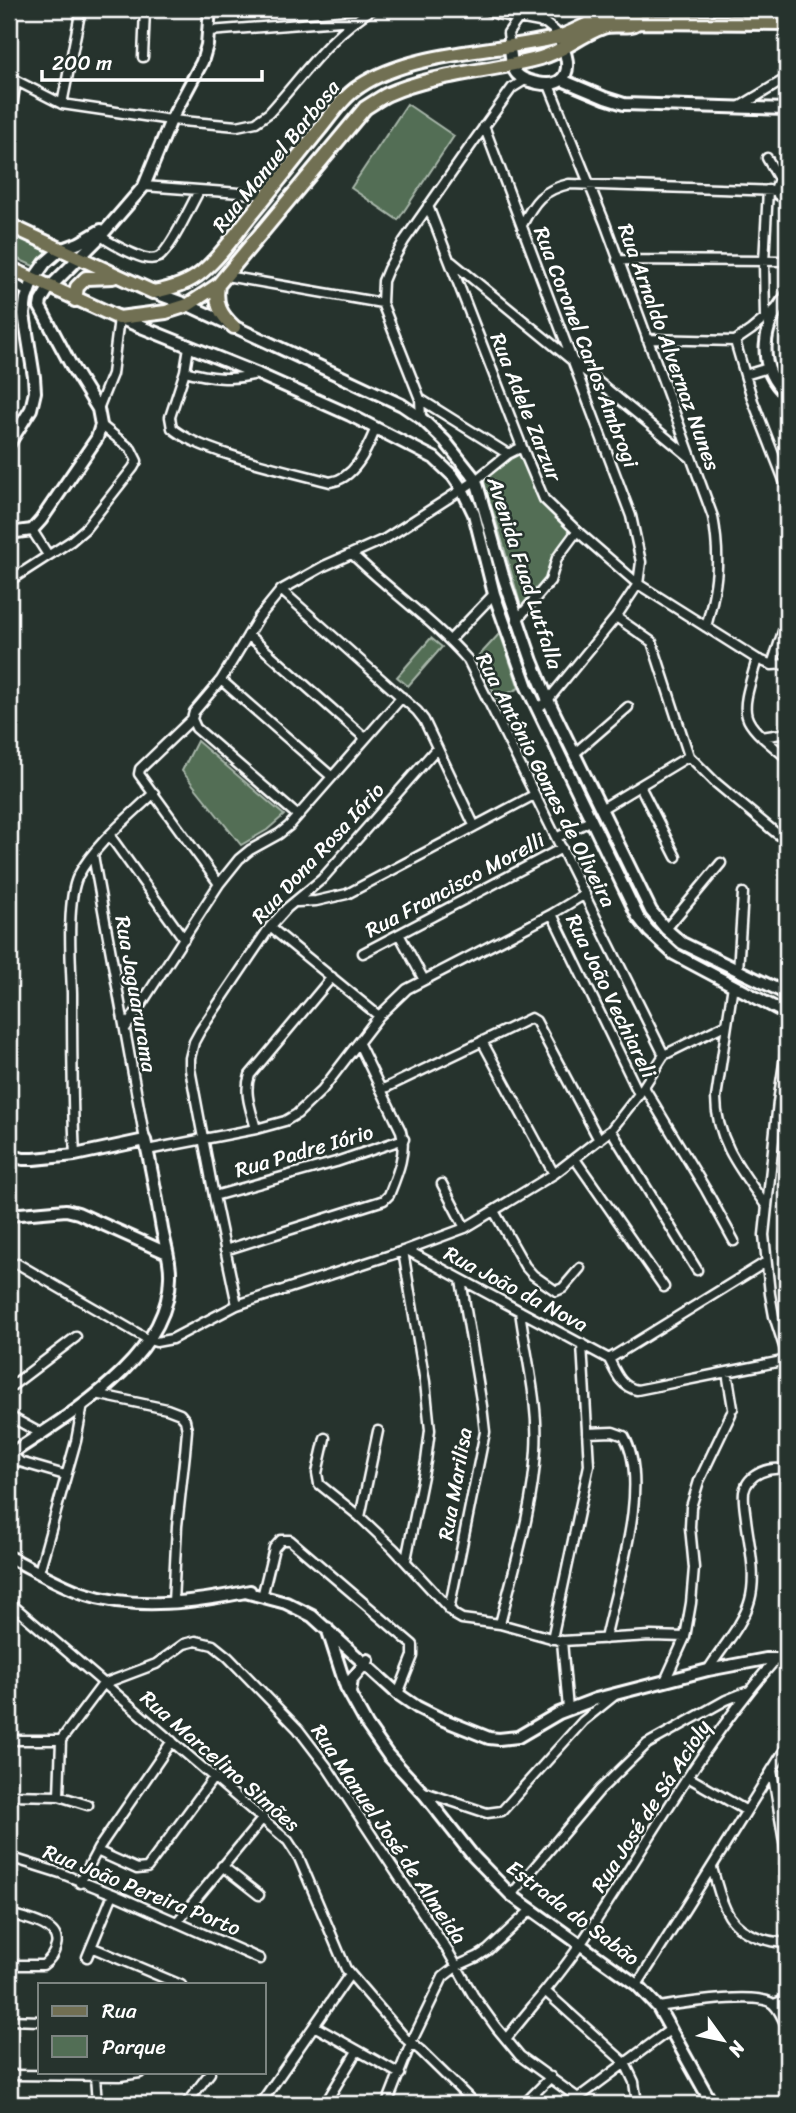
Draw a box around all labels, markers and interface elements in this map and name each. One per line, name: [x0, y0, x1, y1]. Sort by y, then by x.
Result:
scale bar: [42, 38, 262, 82]
text: 200 m: [52, 44, 112, 82]
street label: Rua Manuel Barbosa: [202, 71, 350, 241]
street label: Rua Arnaldo Alvernaz Nunes: [606, 218, 732, 477]
street label: Rua Coronel Carlos Ambrogi: [522, 221, 650, 474]
street label: Rua Adele Zarzur: [479, 327, 574, 488]
street label: Avenida Fuad Lutfalla: [476, 471, 574, 675]
street label: Rua Antônio Gomes de Oliveira: [465, 646, 627, 915]
street label: Rua Dona Rosa Iório: [242, 773, 395, 933]
street label: Rua Francisco Morelli: [358, 821, 553, 949]
street label: Rua João Vechiareli: [555, 907, 668, 1086]
street label: Rua Jaguarurama: [104, 913, 169, 1076]
street label: Rua Padre Iório: [230, 1113, 378, 1189]
street label: Rua João da Nova: [437, 1235, 596, 1343]
street label: Rua Marilisa: [426, 1424, 484, 1543]
street label: Rua Marcelino Simões: [131, 1680, 309, 1842]
street label: Rua José de Sá Acioly: [581, 1712, 722, 1900]
street label: Rua Manuel José de Almeida: [301, 1716, 478, 1953]
street label: Rua João Pereira Porto: [37, 1833, 247, 1947]
street label: Estrada do Sabão: [498, 1850, 649, 1976]
legend: [38, 1983, 266, 2074]
text: Rua: [102, 1992, 137, 2030]
north arrow: [688, 2004, 758, 2074]
text: Parque: [102, 2028, 166, 2066]
text: N: [719, 2034, 755, 2064]

